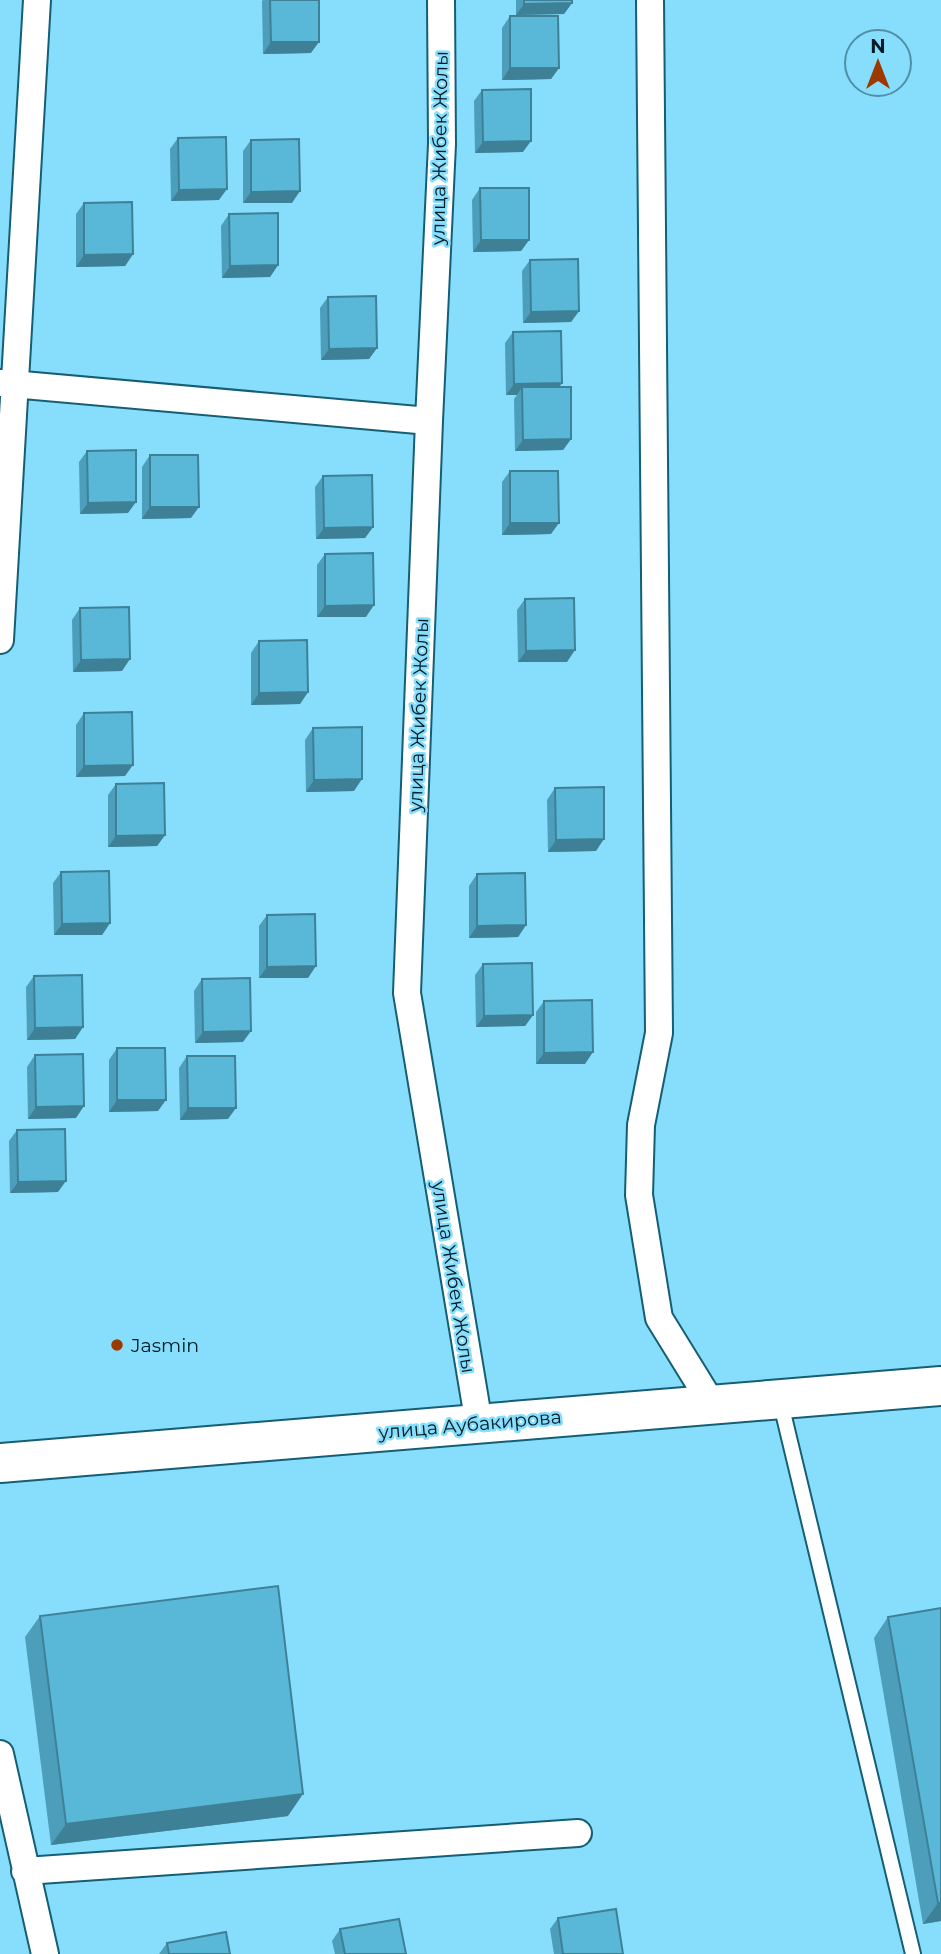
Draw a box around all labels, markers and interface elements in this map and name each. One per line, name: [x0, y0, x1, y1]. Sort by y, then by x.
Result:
north arrow: [843, 28, 913, 98]
text: N: [870, 35, 886, 58]
street label: улица Жибек Жолы: [426, 51, 453, 246]
street label: улица Жибек Жолы: [404, 618, 433, 813]
street label: улица Жибек Жолы: [427, 1178, 480, 1375]
place label: Jasmin: [130, 1334, 199, 1357]
marker: Jasmin: [109, 1337, 125, 1353]
street label: улица Аубакирова: [377, 1405, 563, 1444]

